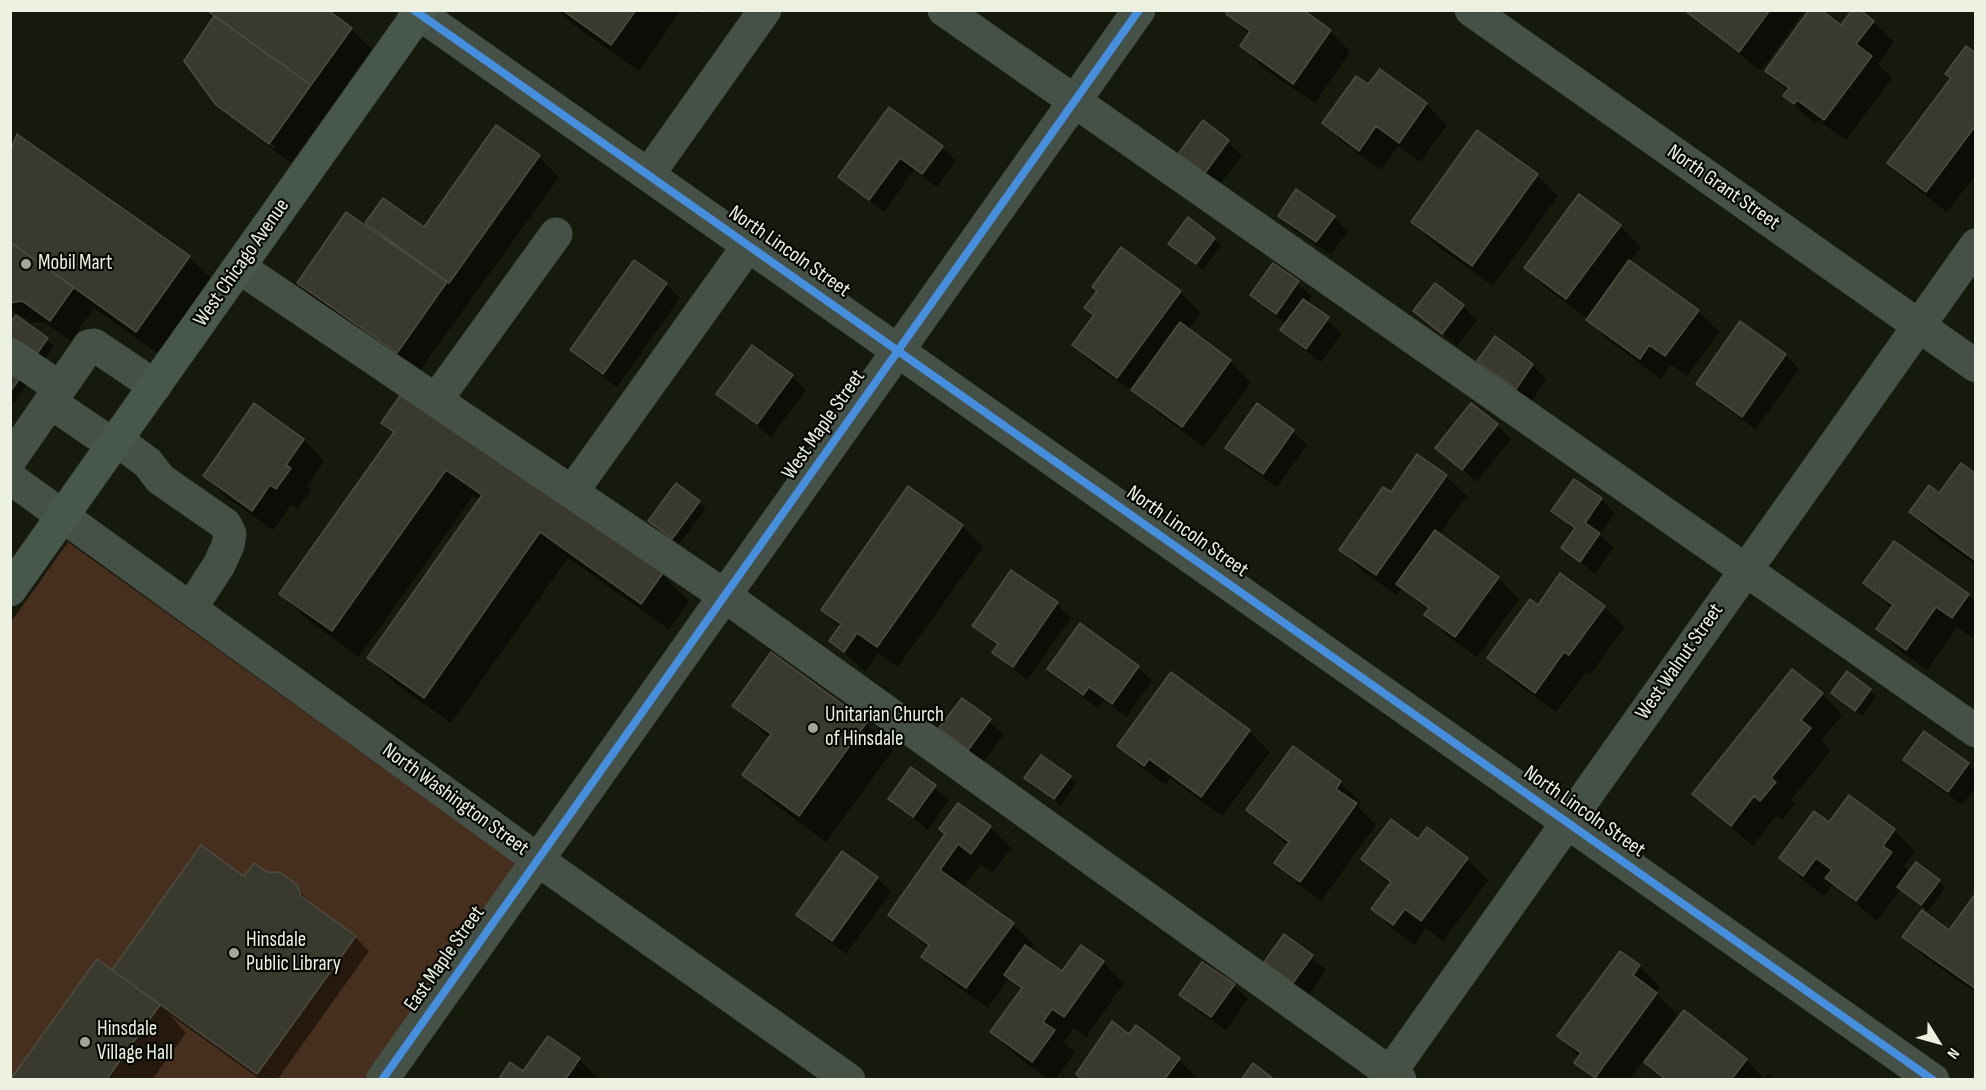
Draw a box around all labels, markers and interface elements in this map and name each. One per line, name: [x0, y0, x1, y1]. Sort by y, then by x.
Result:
street label: North Grant Street: [1662, 140, 1784, 236]
street label: West Chicago Avenue: [189, 194, 295, 332]
street label: North Lincoln Street: [723, 201, 855, 303]
place label: Mobil Mart: [38, 251, 112, 277]
marker: Mobil Mart: [19, 257, 33, 271]
street label: West Maple Street: [777, 365, 871, 485]
street label: North Lincoln Street: [1121, 481, 1253, 583]
street label: West Walnut Street: [1631, 599, 1729, 725]
place label: Unitarian Church of Hinsdale: [825, 703, 944, 753]
marker: Unitarian Church of Hinsdale: [806, 721, 820, 735]
street label: North Washington Street: [377, 738, 533, 862]
street label: North Lincoln Street: [1518, 761, 1650, 863]
street label: East Maple Street: [399, 901, 491, 1017]
place label: Hinsdale Public Library: [246, 928, 341, 978]
marker: Hinsdale Public Library: [227, 946, 241, 960]
north arrow: [1908, 1012, 1968, 1072]
place label: Hinsdale Village Hall: [97, 1017, 173, 1067]
marker: Hinsdale Village Hall: [78, 1035, 92, 1049]
text: N: [1943, 1044, 1963, 1062]

